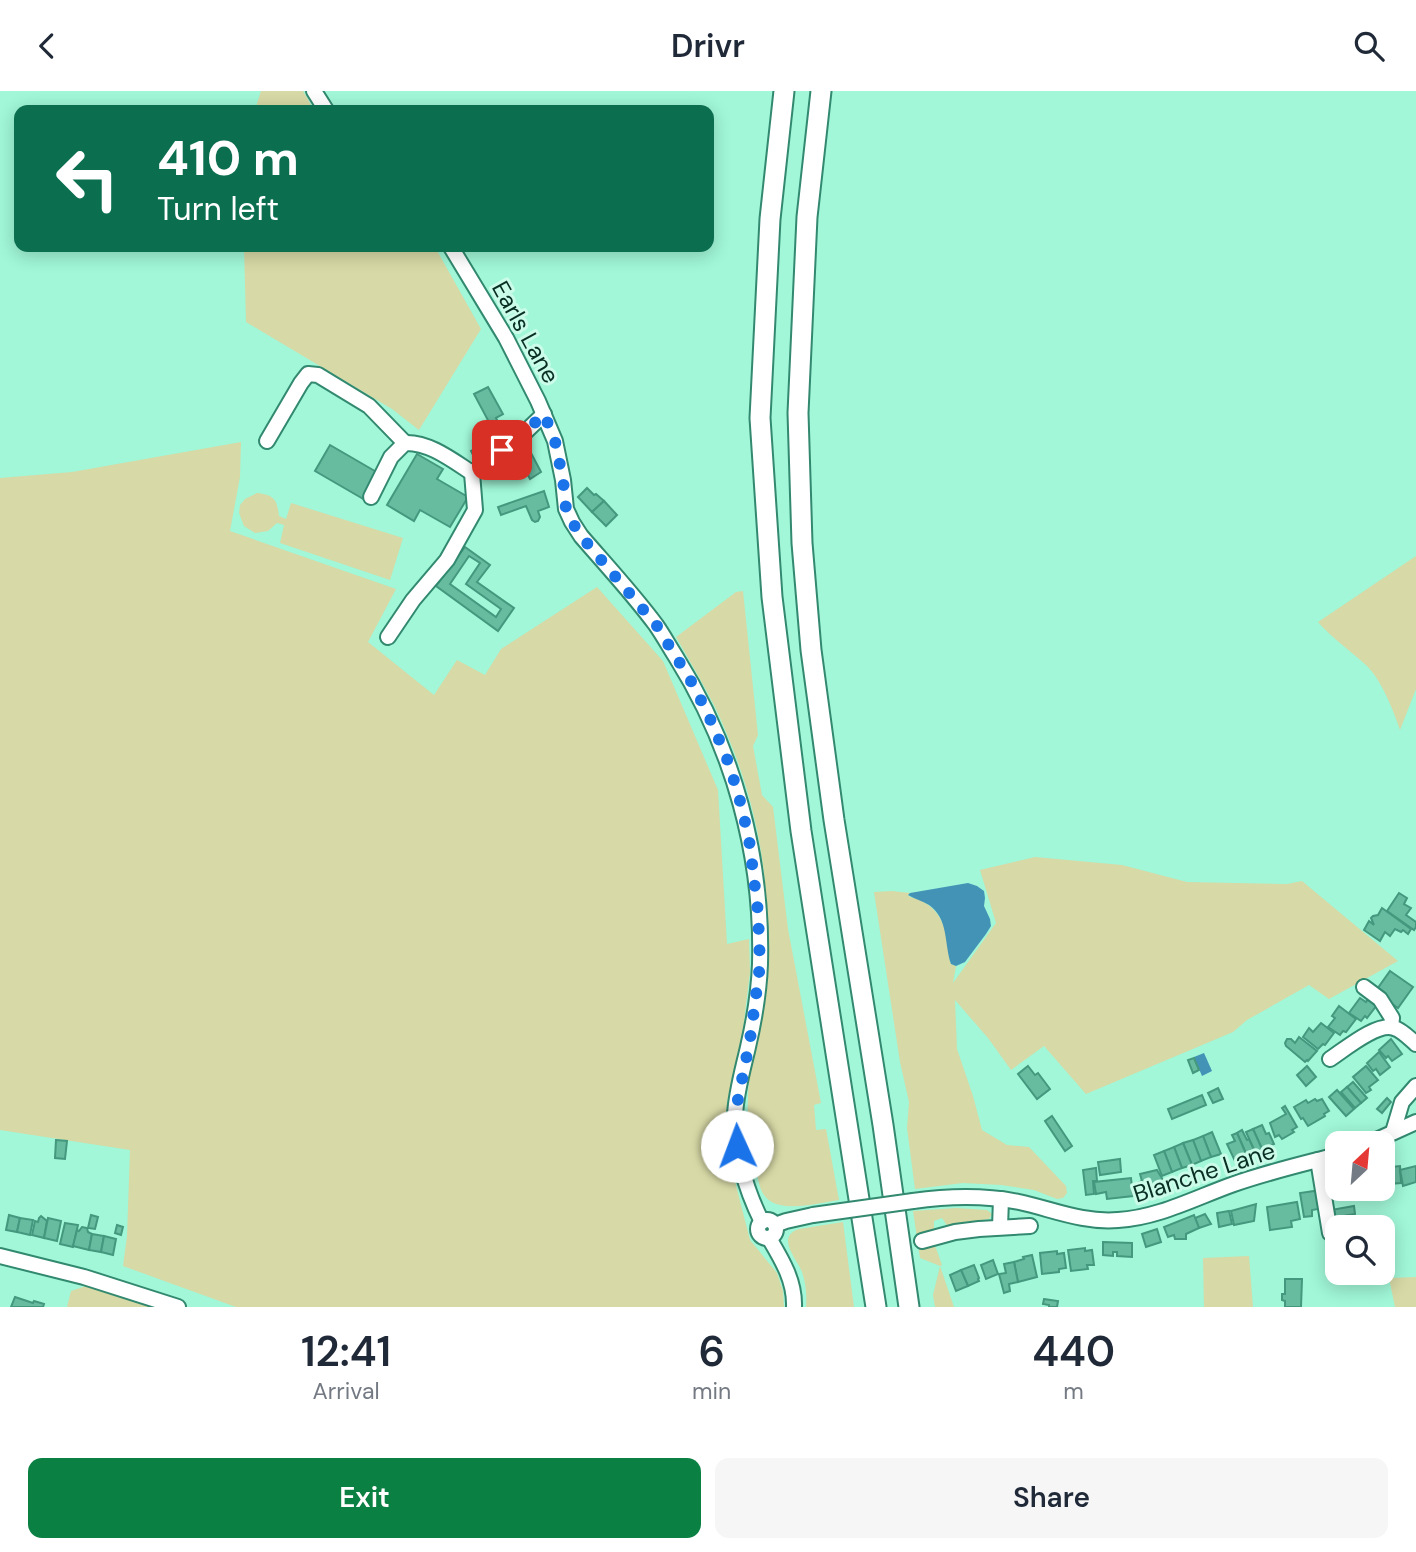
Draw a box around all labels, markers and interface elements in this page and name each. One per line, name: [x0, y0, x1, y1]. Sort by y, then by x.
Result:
text: Drivr: [671, 25, 745, 67]
icon: back: [28, 27, 66, 65]
icon: search: [1350, 27, 1388, 65]
text: 410 m: [157, 126, 299, 190]
icon: left: [42, 133, 133, 224]
text: Turn left: [157, 188, 279, 230]
street label: Earls Lane: [485, 275, 567, 389]
pin: [472, 420, 532, 480]
icon: arrive: [483, 431, 521, 469]
position arrow: [700, 1109, 774, 1183]
north arrow: [1325, 1131, 1395, 1201]
map controls: [1325, 1131, 1395, 1285]
street label: Blanche Lane: [1129, 1134, 1279, 1210]
button: search: [1325, 1215, 1395, 1285]
text: 12:41: [301, 1324, 391, 1379]
text: 6: [698, 1324, 725, 1379]
text: 440: [1032, 1324, 1115, 1379]
text: Arrival: [313, 1376, 380, 1406]
text: min: [692, 1376, 731, 1406]
text: m: [1063, 1376, 1084, 1406]
button: Exit: [28, 1458, 701, 1538]
button: Share: [715, 1458, 1388, 1538]

